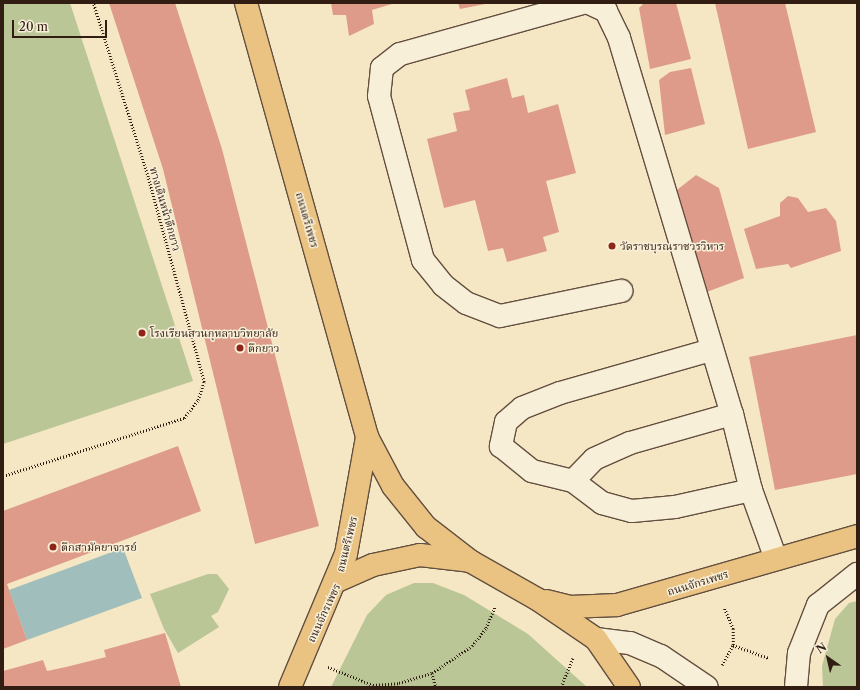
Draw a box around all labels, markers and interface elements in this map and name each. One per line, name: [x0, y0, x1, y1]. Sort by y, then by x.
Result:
scale bar: [14, 12, 109, 38]
text: 20 m: [19, 19, 48, 34]
street label: ทางเดินหน้าตึกยาว: [147, 166, 183, 252]
street label: ถนนตรีเพชร: [293, 191, 321, 249]
place label: วัดราชบุรณราชวรวิหาร: [620, 239, 724, 253]
marker: วัดราชบุรณราชวรวิหาร: [607, 241, 617, 251]
place label: โรงเรียนสวนกุหลาบวิทยาลัย: [150, 326, 278, 340]
marker: โรงเรียนสวนกุหลาบวิทยาลัย: [137, 328, 147, 338]
place label: ตึกยาว: [248, 341, 279, 355]
marker: ตึกยาว: [235, 343, 245, 353]
street label: ถนนตรีเพชร: [334, 515, 360, 573]
place label: ตึกสามัคยาจารย์: [61, 540, 137, 554]
marker: ตึกสามัคยาจารย์: [48, 542, 58, 552]
street label: ถนนจักรเพชร: [666, 567, 730, 599]
street label: ถนนจักรเพชร: [305, 582, 343, 644]
north arrow: [808, 638, 848, 678]
text: N: [813, 640, 829, 657]

